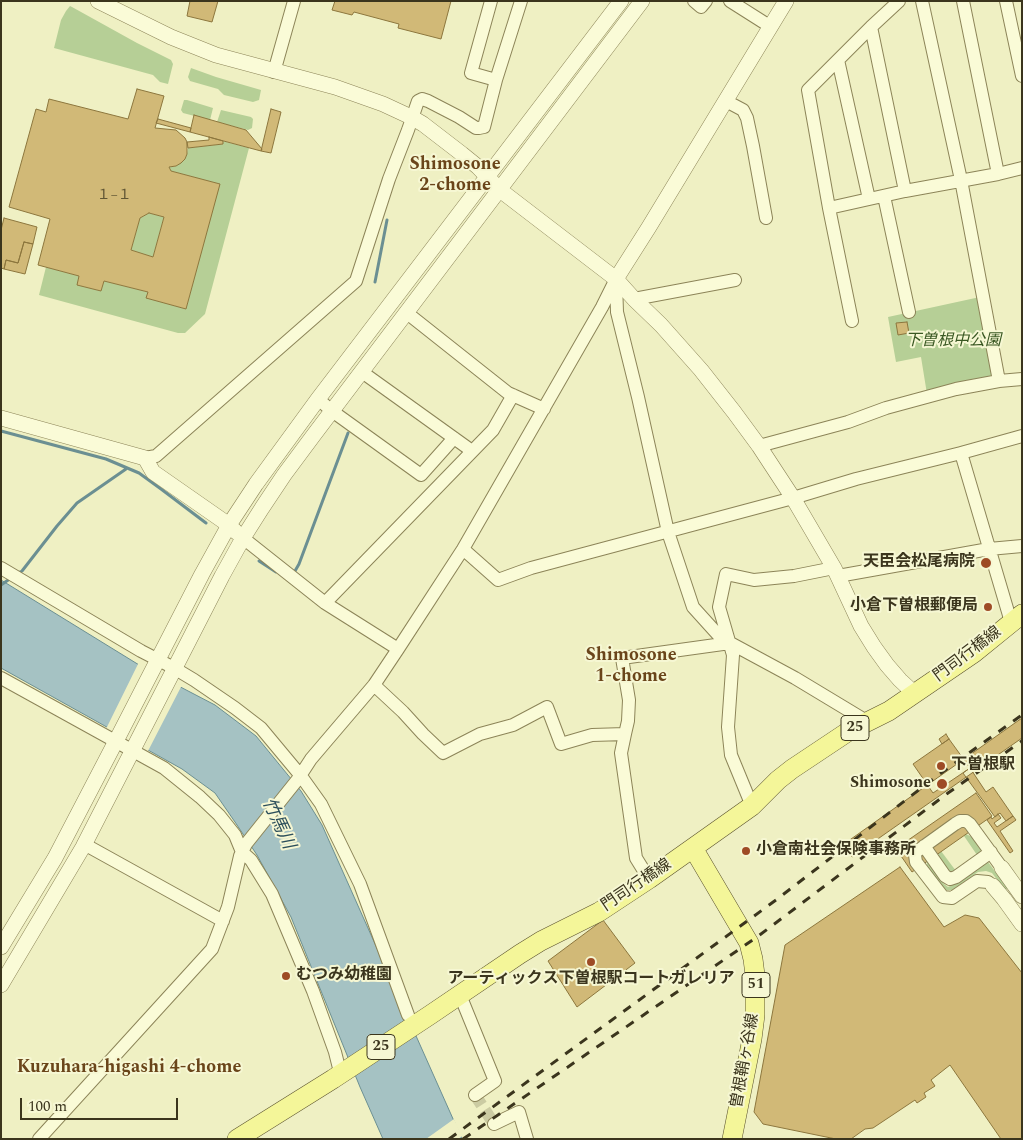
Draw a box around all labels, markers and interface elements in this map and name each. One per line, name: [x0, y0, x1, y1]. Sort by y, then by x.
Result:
district label: Shimosone 2-chome: [409, 154, 501, 196]
house number: １−１: [97, 188, 131, 204]
park label: 下曽根中公園: [905, 332, 1001, 352]
place label: 天臣会松尾病院: [863, 553, 975, 573]
marker: 天臣会松尾病院: [979, 556, 993, 570]
place label: 小倉下曽根郵便局: [850, 597, 978, 617]
marker: 小倉下曽根郵便局: [982, 601, 994, 613]
street label: 門司行橋線: [930, 623, 1006, 687]
district label: Shimosone 1-chome: [585, 645, 677, 688]
road number: 25: [841, 716, 869, 740]
place label: 下曽根駅: [951, 756, 1015, 776]
marker: 下曽根駅: [935, 760, 947, 772]
place label: Shimosone: [850, 774, 931, 794]
marker: Shimosone: [935, 777, 949, 791]
water label: 竹馬川: [256, 795, 298, 853]
place label: 小倉南社会保険事務所: [756, 841, 916, 861]
marker: 小倉南社会保険事務所: [740, 845, 752, 857]
street label: 門司行橋線: [598, 856, 676, 916]
marker: アーティックス下曽根駅コートガレリア: [585, 956, 597, 968]
place label: むつみ幼稚園: [296, 966, 392, 986]
marker: むつみ幼稚園: [280, 970, 292, 982]
place label: アーティックス下曽根駅コートガレリア: [447, 970, 735, 990]
road number: 51: [742, 972, 770, 998]
street label: 曽根鞘ヶ谷線: [728, 1012, 764, 1110]
road number: 25: [367, 1034, 395, 1060]
district label: Kuzuhara-higashi 4-chome: [17, 1057, 241, 1079]
scale bar: [22, 1088, 180, 1120]
text: 100 m: [28, 1095, 67, 1118]

